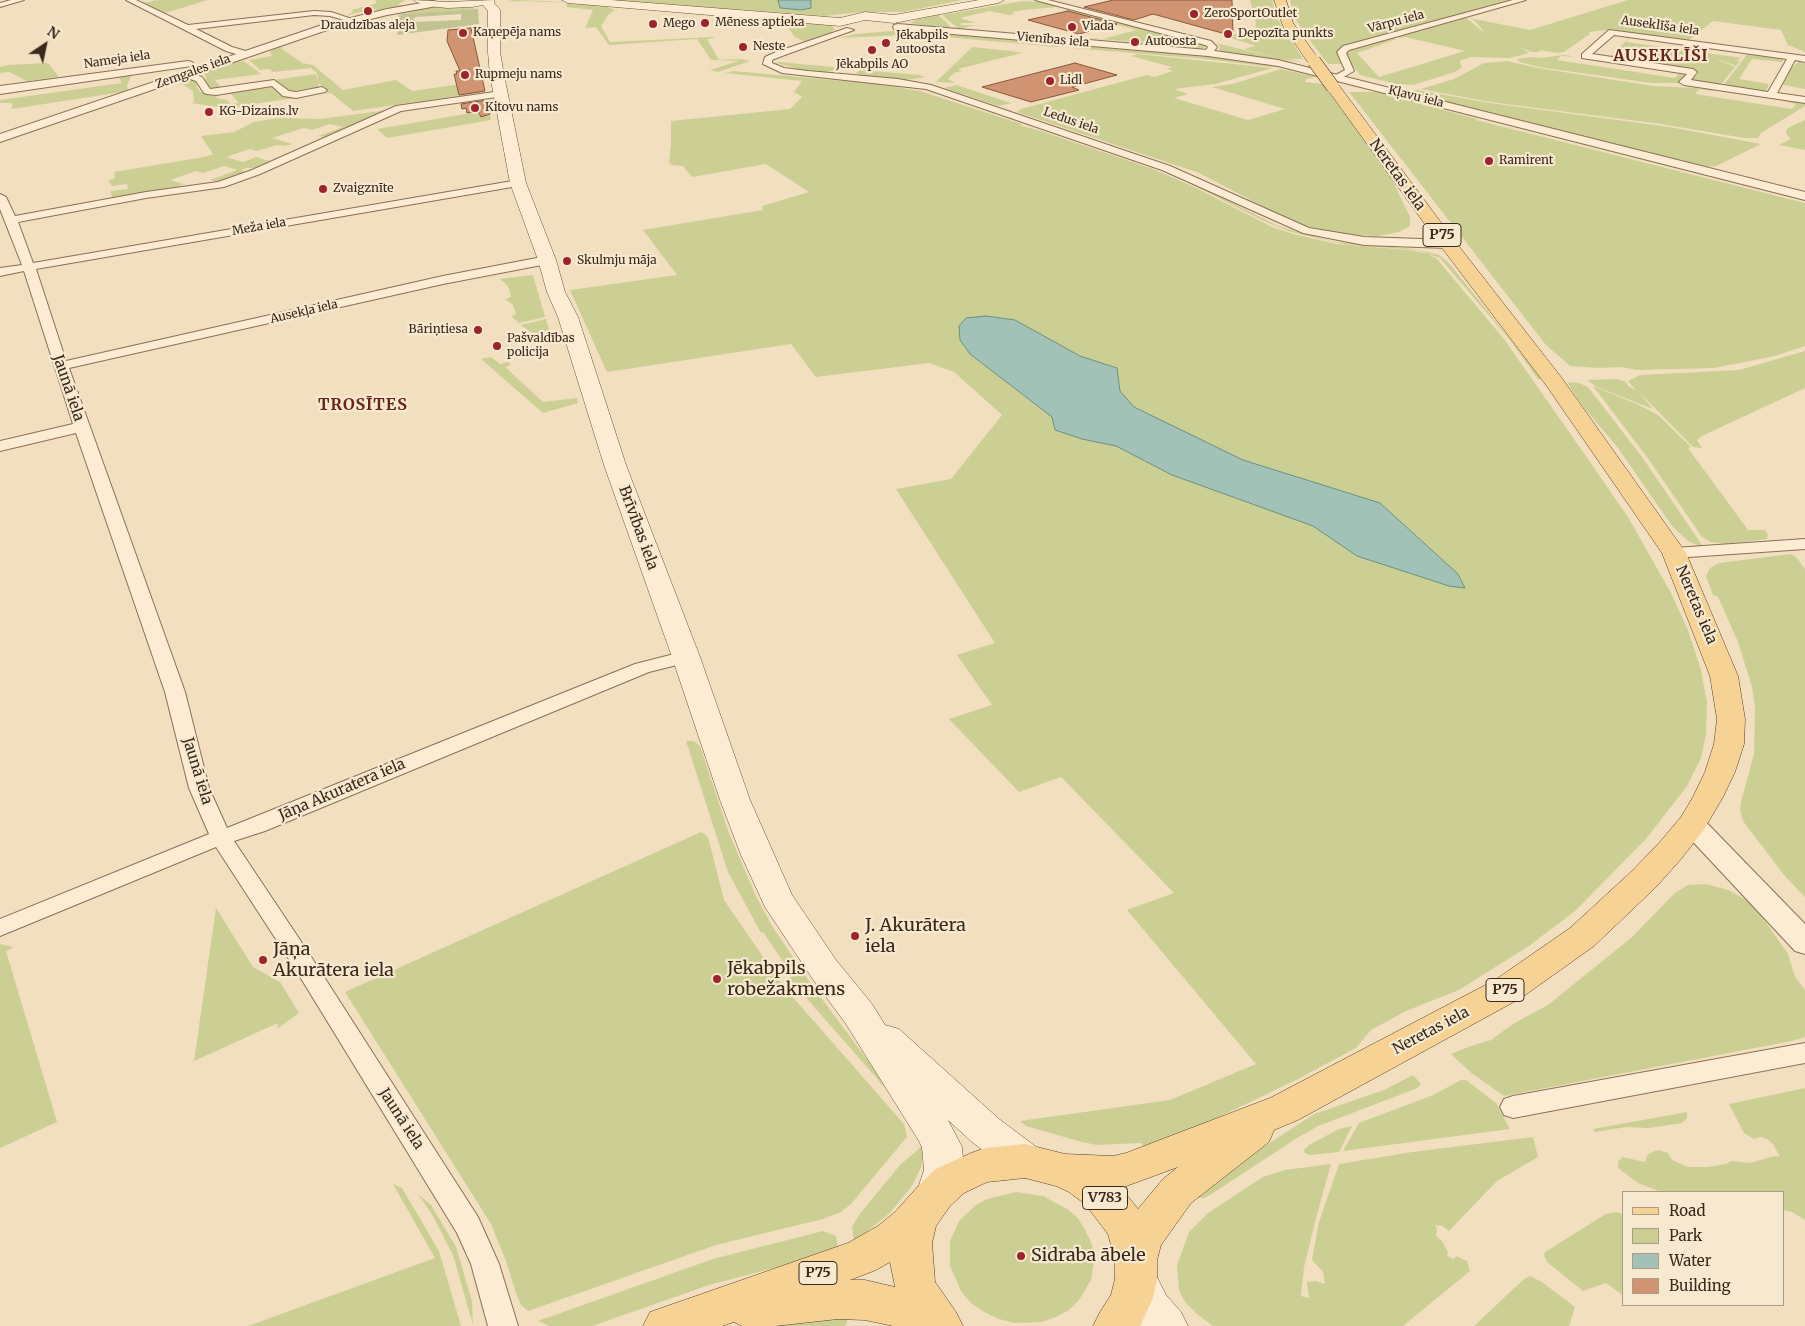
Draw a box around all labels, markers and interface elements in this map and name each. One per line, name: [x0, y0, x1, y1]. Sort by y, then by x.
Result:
marker: Draudzības aleja: [362, 5, 374, 17]
place label: ZeroSportOutlet: [1204, 7, 1297, 21]
marker: ZeroSportOutlet: [1188, 8, 1200, 20]
street label: Vārpu iela: [1366, 8, 1426, 36]
street label: Auseklīša iela: [1620, 13, 1700, 39]
place label: Mēness aptieka: [715, 16, 805, 30]
place label: Mego: [663, 17, 695, 31]
marker: Mēness aptieka: [699, 17, 711, 29]
marker: Mego: [647, 18, 659, 30]
place label: Draudzības aleja: [321, 19, 415, 33]
north arrow: [20, 20, 70, 70]
place label: Viada: [1082, 20, 1114, 34]
marker: Viada: [1066, 21, 1078, 33]
text: N: [44, 22, 63, 43]
place label: Kaņepēja nams: [473, 26, 561, 40]
marker: Kaņepēja nams: [457, 27, 469, 39]
place label: Depozīta punkts: [1238, 27, 1333, 41]
marker: Depozīta punkts: [1222, 28, 1234, 40]
place label: Jēkabpils autoosta: [896, 29, 948, 57]
street label: Vienības iela: [1016, 30, 1090, 50]
place label: Autoosta: [1145, 35, 1196, 49]
marker: Autoosta: [1129, 36, 1141, 48]
marker: Jēkabpils autoosta: [880, 37, 892, 49]
place label: Neste: [753, 40, 785, 54]
marker: Neste: [737, 41, 749, 53]
marker: Jēkabpils AO: [866, 44, 878, 56]
district label: AUSEKLĪŠI: [1612, 46, 1710, 66]
street label: Nameja iela: [83, 48, 151, 72]
street label: Zemgales iela: [154, 52, 232, 92]
place label: Jēkabpils AO: [836, 58, 908, 72]
place label: Rupmeju nams: [475, 68, 562, 82]
marker: Rupmeju nams: [459, 69, 471, 81]
place label: Lidl: [1060, 74, 1082, 88]
marker: Lidl: [1044, 75, 1056, 87]
street label: Kļavu iela: [1387, 83, 1445, 111]
place label: Kitovu nams: [485, 101, 558, 115]
marker: Kitovu nams: [469, 102, 481, 114]
place label: KG-Dizains.lv: [219, 105, 299, 119]
street label: Ledus iela: [1041, 105, 1101, 137]
marker: KG-Dizains.lv: [203, 106, 215, 118]
street label: Neretas iela: [1365, 136, 1429, 214]
place label: Ramirent: [1499, 154, 1553, 168]
marker: Ramirent: [1483, 155, 1495, 167]
place label: Zvaigznīte: [333, 182, 394, 196]
marker: Zvaigznīte: [317, 183, 329, 195]
street label: Meža iela: [231, 215, 287, 239]
road number: P75: [1423, 224, 1461, 246]
place label: Skulmju māja: [577, 254, 657, 268]
marker: Skulmju māja: [561, 255, 573, 267]
street label: Ausekļa iela: [269, 297, 339, 327]
place label: Bāriņtiesa: [409, 323, 468, 337]
marker: Bāriņtiesa: [472, 324, 484, 336]
place label: Pašvaldības policija: [507, 332, 575, 360]
marker: Pašvaldības policija: [491, 340, 503, 352]
street label: Jaunā iela: [48, 352, 88, 424]
district label: TROSĪTES: [317, 395, 409, 415]
street label: Brīvības iela: [614, 484, 662, 572]
street label: Neretas iela: [1671, 563, 1721, 647]
street label: Jaunā iela: [178, 735, 216, 807]
street label: Jāņa Akuratera iela: [276, 755, 408, 825]
place label: J. Akurātera iela: [865, 915, 966, 958]
marker: J. Akurātera iela: [849, 930, 861, 942]
place label: Jāņa Akurātera iela: [273, 939, 394, 982]
marker: Jāņa Akurātera iela: [257, 954, 269, 966]
place label: Jēkabpils robežakmens: [727, 958, 845, 1001]
marker: Jēkabpils robežakmens: [711, 973, 723, 985]
road number: P75: [1486, 978, 1524, 1002]
street label: Neretas iela: [1390, 1003, 1472, 1059]
street label: Jaunā iela: [375, 1085, 427, 1153]
road number: V783: [1082, 1186, 1128, 1210]
legend: [1622, 1191, 1785, 1306]
text: Road: [1669, 1201, 1705, 1220]
text: Park: [1669, 1226, 1702, 1245]
place label: Sidraba ābele: [1031, 1245, 1146, 1267]
marker: Sidraba ābele: [1015, 1250, 1027, 1262]
text: Water: [1669, 1251, 1711, 1270]
road number: P75: [799, 1262, 837, 1284]
text: Building: [1669, 1276, 1731, 1295]

